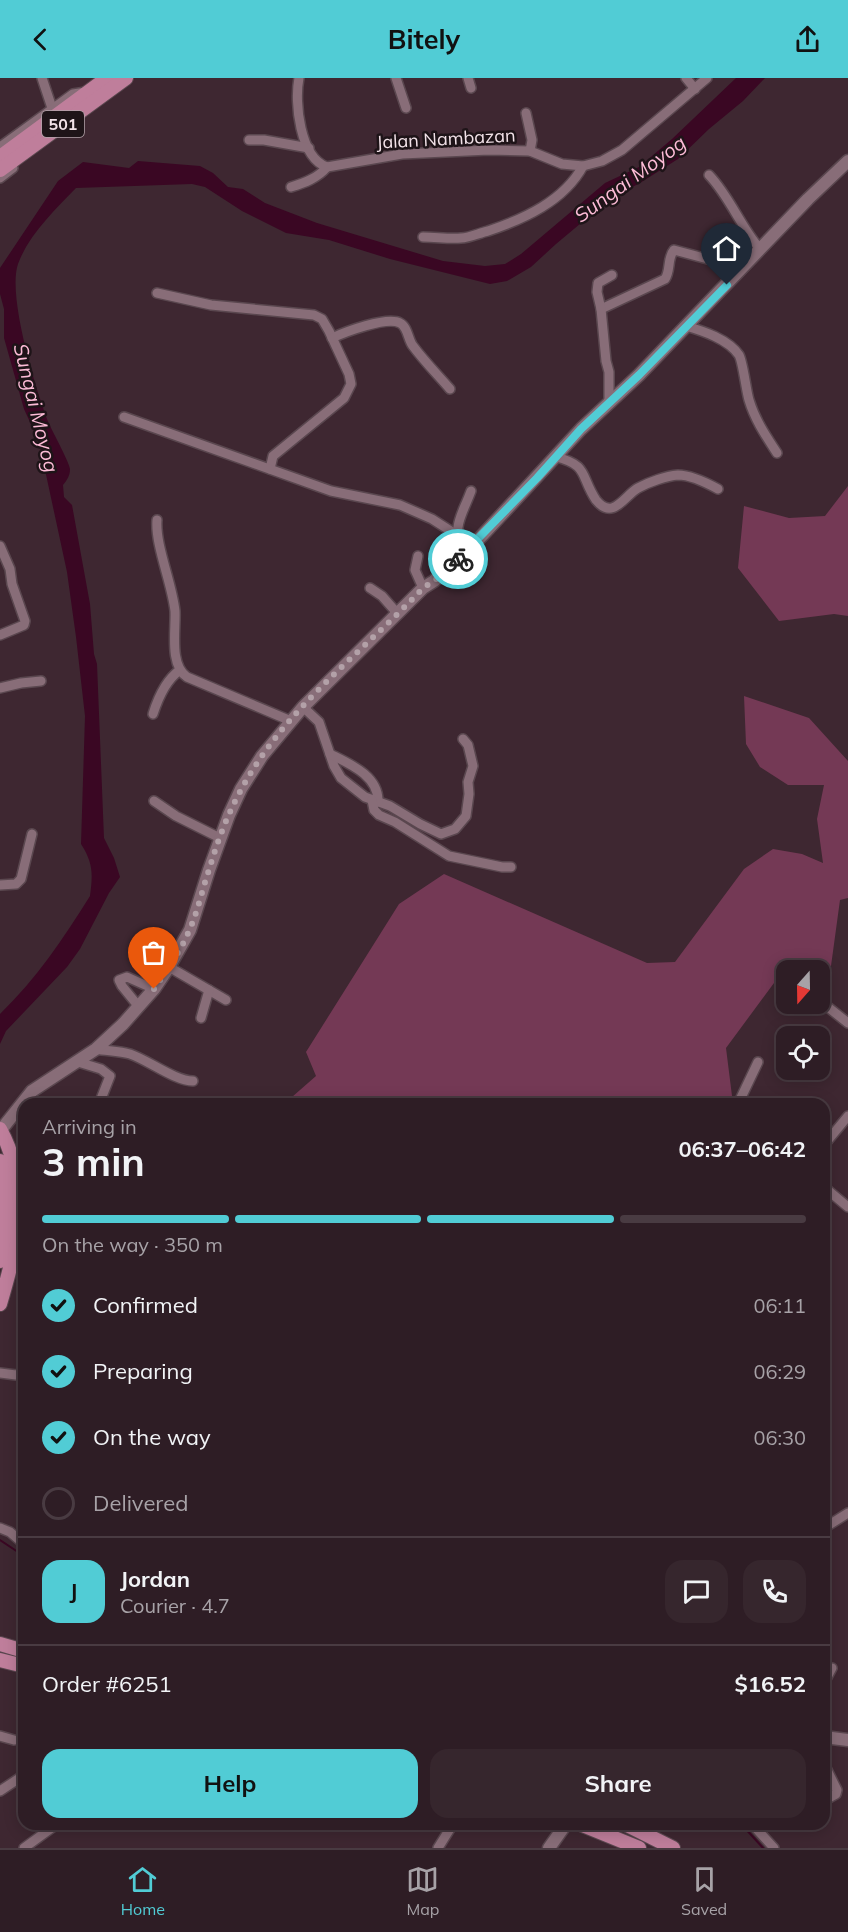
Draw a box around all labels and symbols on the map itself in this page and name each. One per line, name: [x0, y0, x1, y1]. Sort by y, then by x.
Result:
road number: 501: [42, 111, 84, 137]
street label: Jalan Nambazan: [376, 123, 516, 154]
water label: Sungai Moyog: [569, 130, 691, 228]
pin: [701, 223, 752, 285]
water label: Sungai Moyog: [8, 341, 65, 475]
courier: [428, 529, 488, 589]
pin: [128, 927, 179, 989]
north arrow: [776, 960, 830, 1014]

